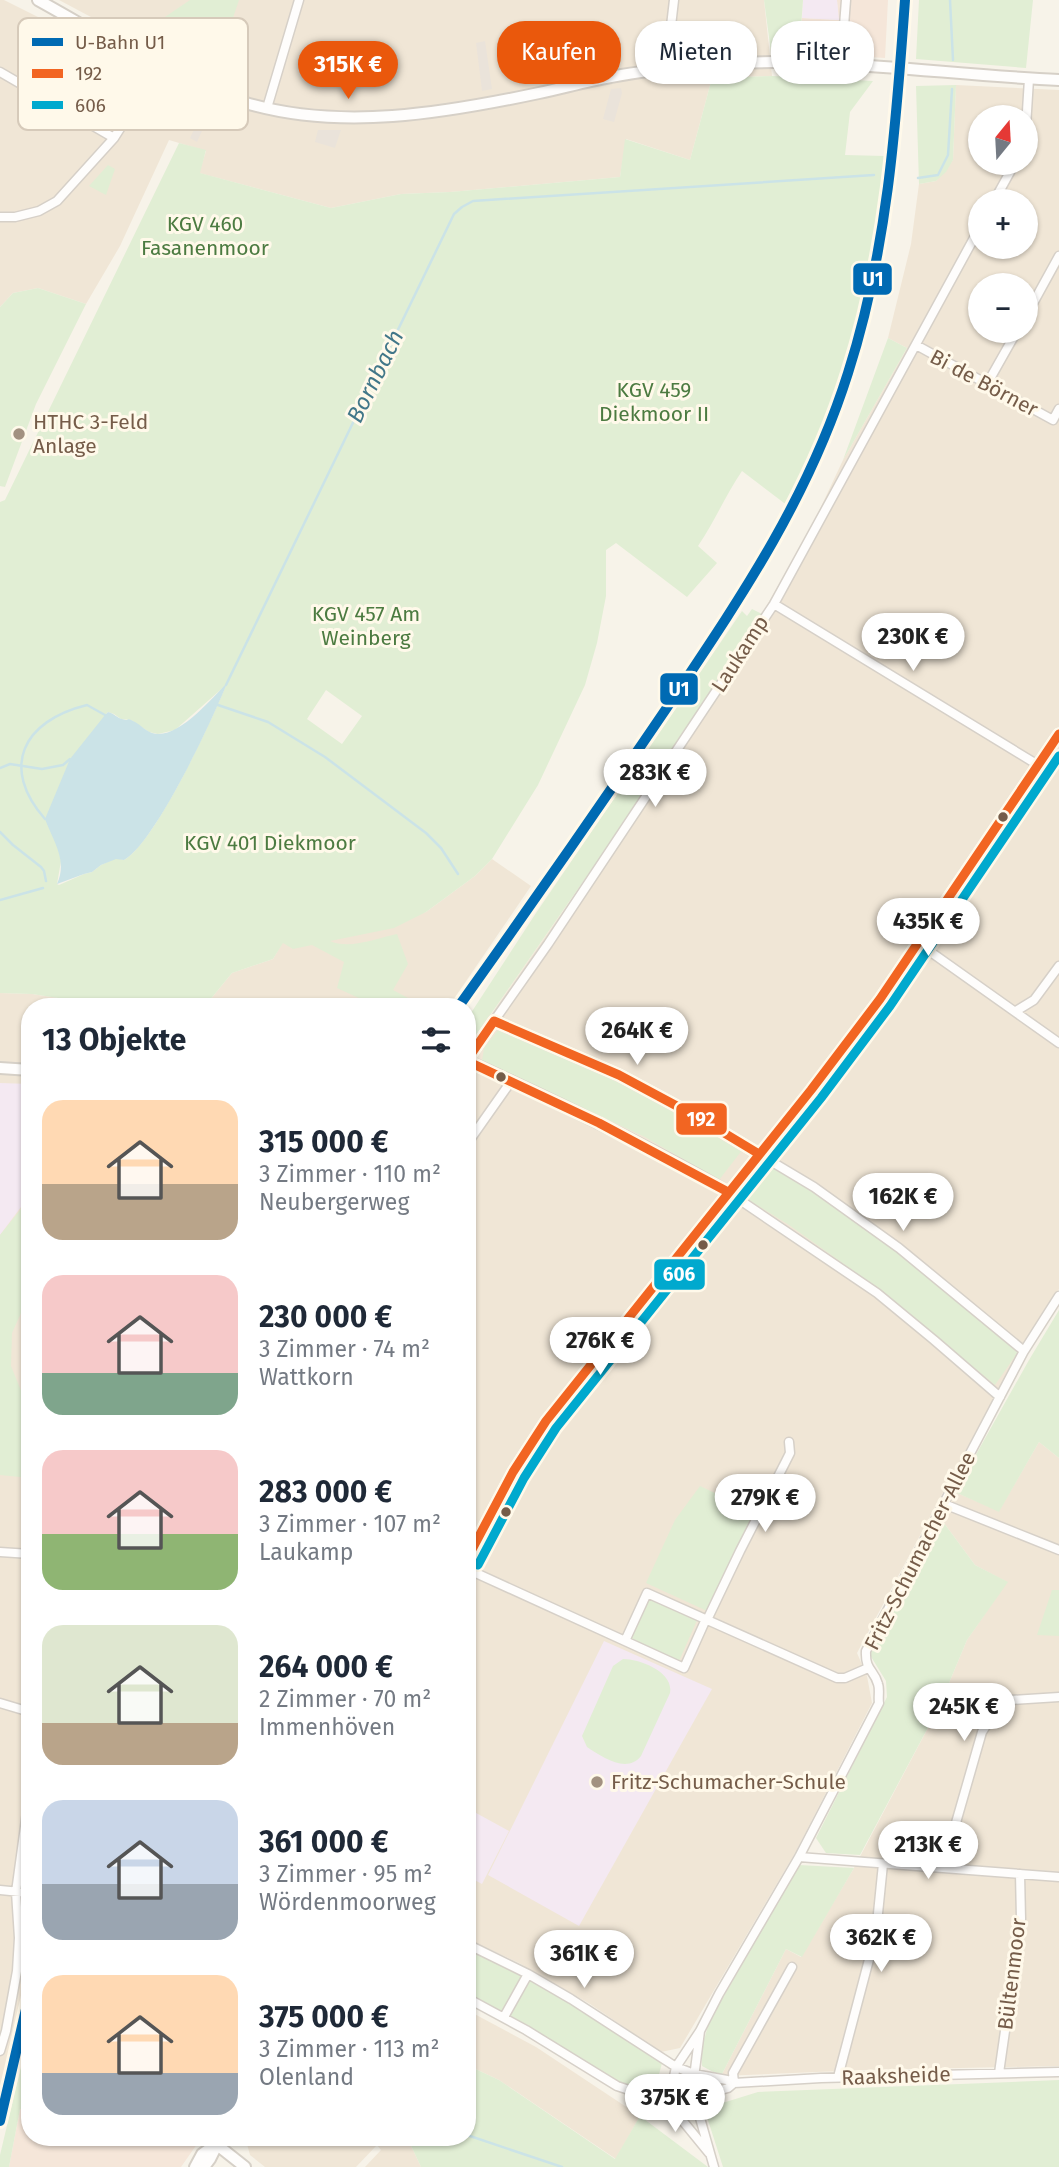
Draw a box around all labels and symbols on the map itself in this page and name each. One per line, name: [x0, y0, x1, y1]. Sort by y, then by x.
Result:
legend: [18, 18, 248, 130]
text: U-Bahn U1: [75, 31, 165, 54]
pin: 315K €: [291, 42, 405, 101]
text: 192: [75, 62, 102, 85]
text: 606: [75, 94, 106, 117]
north arrow: [968, 105, 1038, 175]
park label: KGV 460 Fasanenmoor: [141, 211, 269, 261]
line badge: U1: [852, 262, 893, 296]
text: U1: [862, 268, 884, 291]
water label: Bornbach: [341, 325, 409, 427]
street label: Bi de Börner: [925, 344, 1043, 422]
park label: KGV 459 Diekmoor II: [599, 377, 709, 427]
place label: HTHC 3-Feld Anlage: [33, 409, 148, 459]
marker: HTHC 3-Feld Anlage: [11, 426, 27, 442]
park label: KGV 457 Am Weinberg: [312, 601, 420, 651]
street label: Laukamp: [706, 611, 774, 697]
pin: 230K €: [856, 614, 970, 673]
line badge: U1: [659, 672, 699, 706]
text: U1: [668, 678, 690, 701]
pin: 283K €: [598, 750, 712, 809]
unlabelled marker: [996, 810, 1010, 824]
park label: KGV 401 Diekmoor: [184, 830, 356, 856]
pin: 435K €: [871, 898, 985, 958]
pin: 264K €: [580, 1007, 694, 1067]
unlabelled marker: [494, 1070, 508, 1084]
line badge: 192: [675, 1102, 728, 1136]
text: 192: [687, 1108, 716, 1131]
pin: 162K €: [846, 1174, 960, 1233]
unlabelled marker: [696, 1238, 710, 1252]
line badge: 606: [653, 1258, 706, 1291]
text: 606: [663, 1263, 696, 1286]
pin: 276K €: [543, 1318, 657, 1377]
street label: Fritz-Schumacher-Allee: [859, 1447, 981, 1655]
pin: 279K €: [708, 1474, 822, 1534]
unlabelled marker: [499, 1505, 513, 1519]
pin: 245K €: [907, 1684, 1021, 1743]
place label: Fritz-Schumacher-Schule: [611, 1769, 846, 1795]
marker: Fritz-Schumacher-Schule: [589, 1774, 605, 1790]
pin: 213K €: [871, 1822, 985, 1881]
pin: 362K €: [824, 1914, 938, 1974]
street label: Bültenmoor: [992, 1916, 1032, 2032]
pin: 361K €: [527, 1930, 641, 1990]
street label: Raaksheide: [841, 2061, 951, 2091]
pin: 375K €: [618, 2074, 732, 2134]

